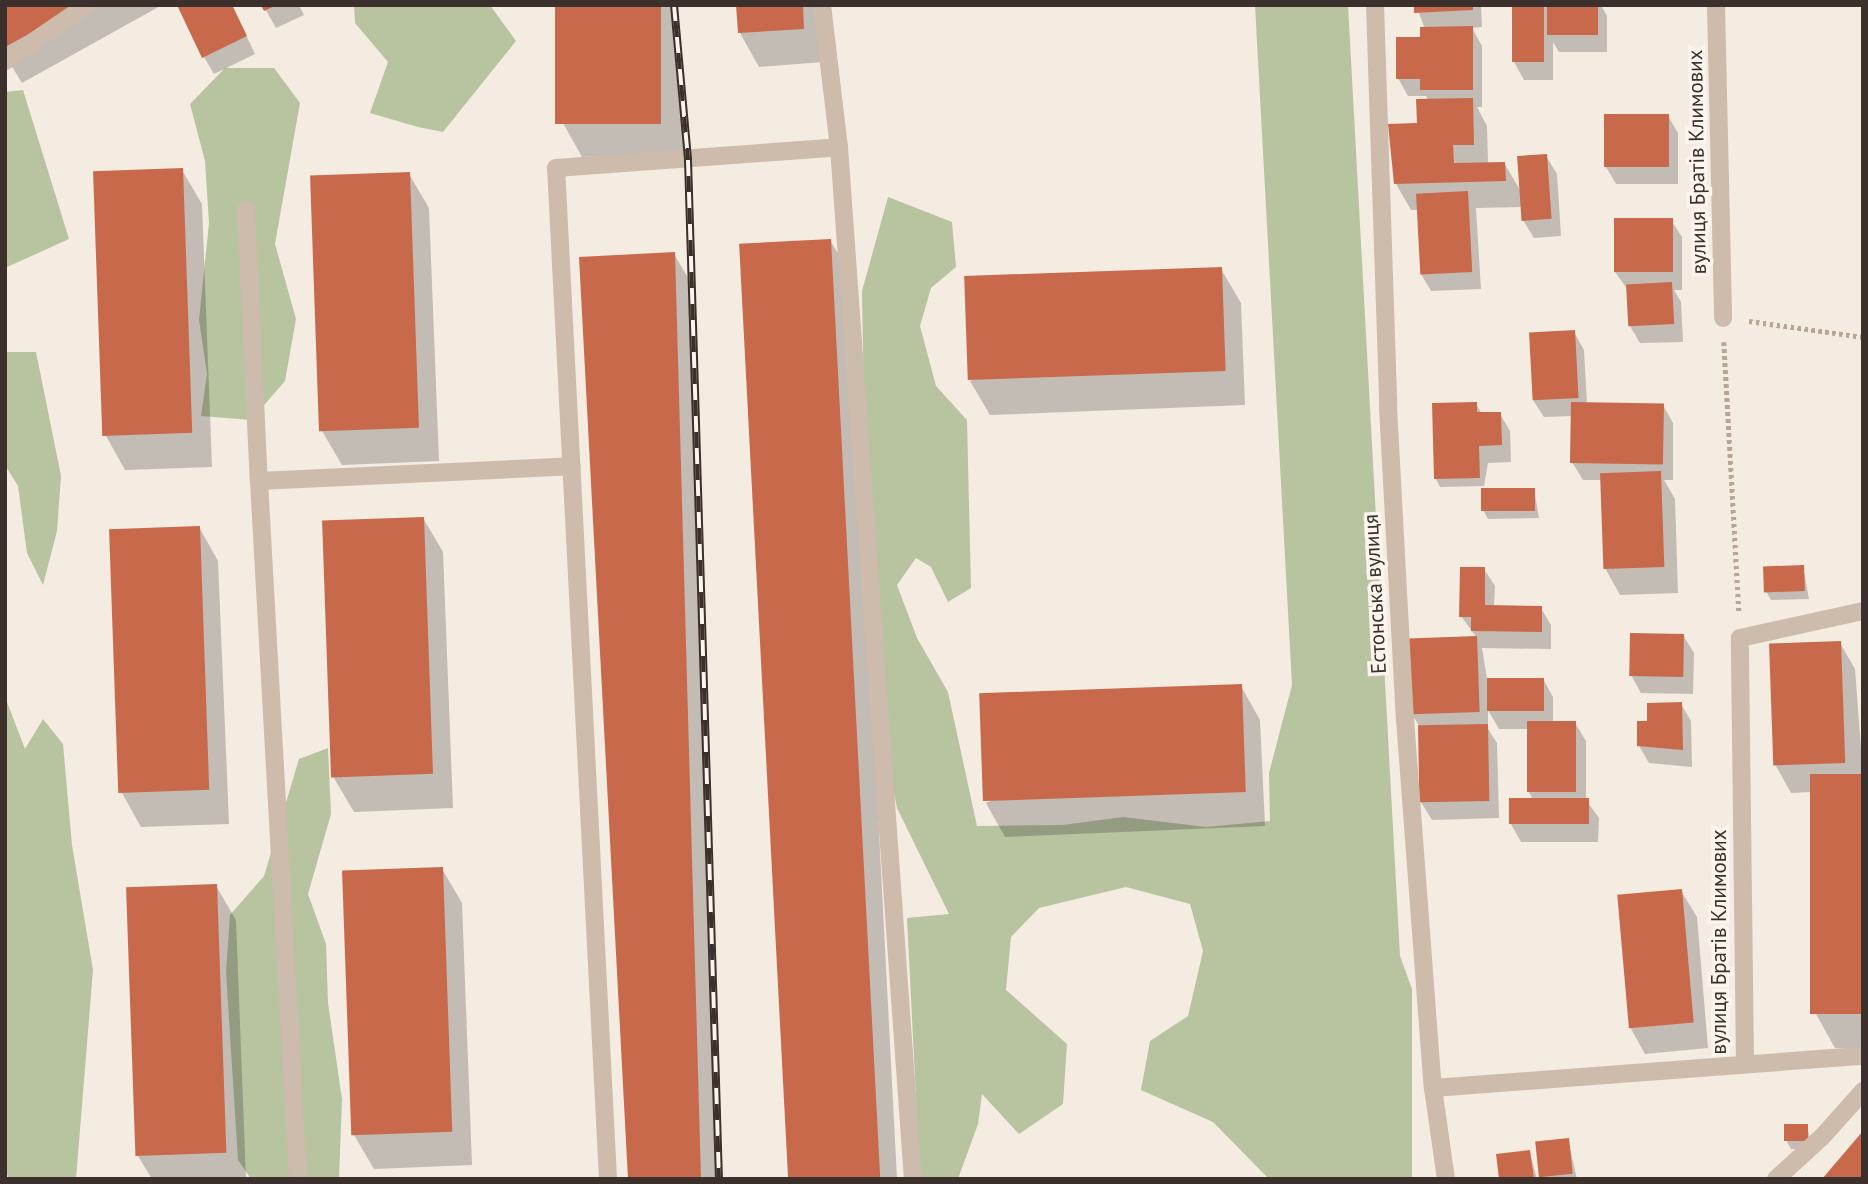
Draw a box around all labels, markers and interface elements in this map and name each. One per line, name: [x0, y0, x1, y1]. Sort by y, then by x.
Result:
street label: вулиця Братів Климових: [1682, 49, 1712, 275]
street label: Естонська вулиця: [1358, 514, 1392, 674]
street label: вулиця Братів Климових: [1706, 830, 1732, 1054]

